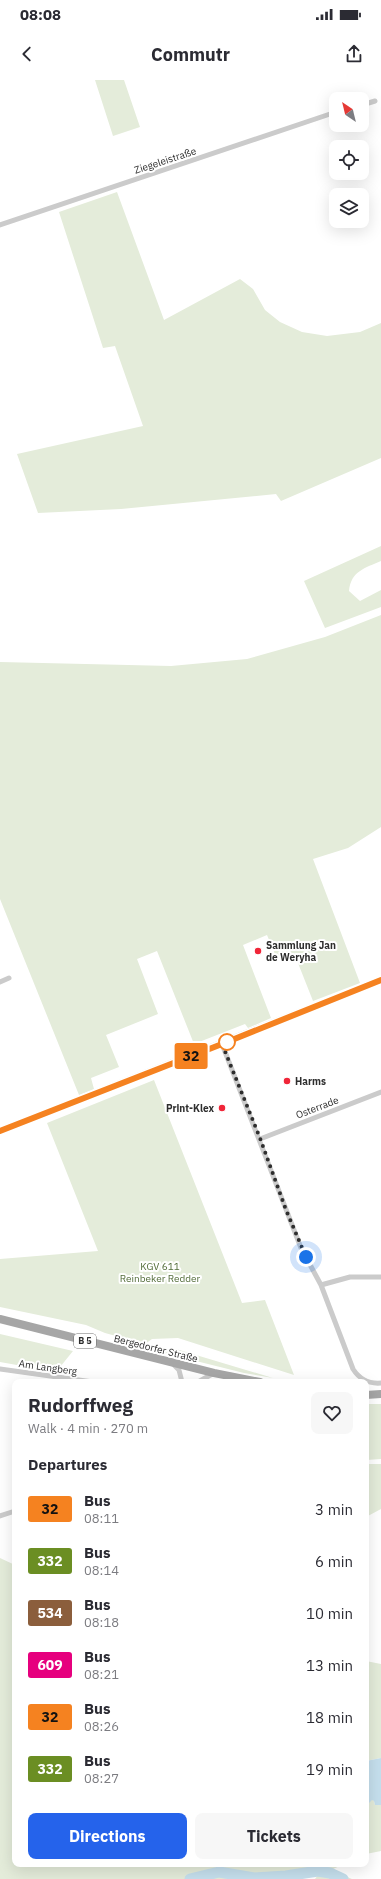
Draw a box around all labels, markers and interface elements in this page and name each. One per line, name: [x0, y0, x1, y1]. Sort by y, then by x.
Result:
text: 08:08: [20, 5, 61, 24]
icon: back: [16, 43, 38, 65]
text: Commutr: [151, 43, 230, 66]
icon: share: [343, 43, 365, 65]
north arrow: [329, 92, 369, 132]
map controls: [329, 92, 369, 228]
button: locate: [329, 140, 369, 180]
street label: Ziegeleistraße: [133, 144, 198, 177]
button: layers: [329, 188, 369, 228]
place label: Sammlung Jan de Weryha: [266, 939, 336, 964]
marker: Sammlung Jan de Weryha: [253, 946, 263, 956]
unlabelled marker: [218, 1033, 236, 1051]
line badge: 32: [173, 1043, 209, 1069]
text: 32: [183, 1047, 199, 1065]
place label: Harms: [295, 1075, 326, 1088]
marker: Harms: [282, 1076, 292, 1086]
street label: Osterrade: [294, 1093, 341, 1122]
place label: Print-Klex: [166, 1102, 214, 1115]
marker: Print-Klex: [217, 1103, 227, 1113]
your location: [296, 1247, 316, 1267]
park label: KGV 611 Reinbeker Redder: [120, 1260, 200, 1285]
street label: Bergedorfer Straße: [112, 1332, 200, 1365]
road number: B 5: [74, 1334, 96, 1348]
street label: Am Langberg: [18, 1357, 79, 1378]
button: heart: [311, 1392, 353, 1434]
text: Rudorffweg: [28, 1393, 133, 1417]
text: Walk · 4 min · 270 m: [28, 1420, 148, 1437]
text: Departures: [28, 1455, 107, 1474]
text: Bus: [84, 1491, 111, 1510]
text: 32: [42, 1500, 58, 1518]
text: 3 min: [315, 1500, 353, 1519]
text: 08:11: [84, 1510, 119, 1527]
text: Bus: [84, 1543, 111, 1562]
text: 332: [37, 1552, 63, 1570]
text: 6 min: [315, 1552, 353, 1571]
text: 08:14: [84, 1562, 119, 1579]
text: Bus: [84, 1595, 111, 1614]
text: 534: [37, 1604, 63, 1622]
text: 10 min: [306, 1604, 353, 1623]
text: 08:18: [84, 1614, 119, 1631]
text: Bus: [84, 1647, 111, 1666]
text: 609: [37, 1656, 63, 1674]
text: 13 min: [306, 1656, 353, 1675]
text: 08:21: [84, 1666, 119, 1683]
text: Bus: [84, 1699, 111, 1718]
text: 32: [42, 1708, 58, 1726]
text: 18 min: [306, 1708, 353, 1727]
text: 08:26: [84, 1718, 119, 1735]
text: Bus: [84, 1751, 111, 1770]
text: 332: [37, 1760, 63, 1778]
text: 19 min: [306, 1760, 353, 1779]
text: 08:27: [84, 1770, 119, 1787]
button: Directions: [28, 1813, 187, 1859]
button: Tickets: [195, 1813, 353, 1859]

